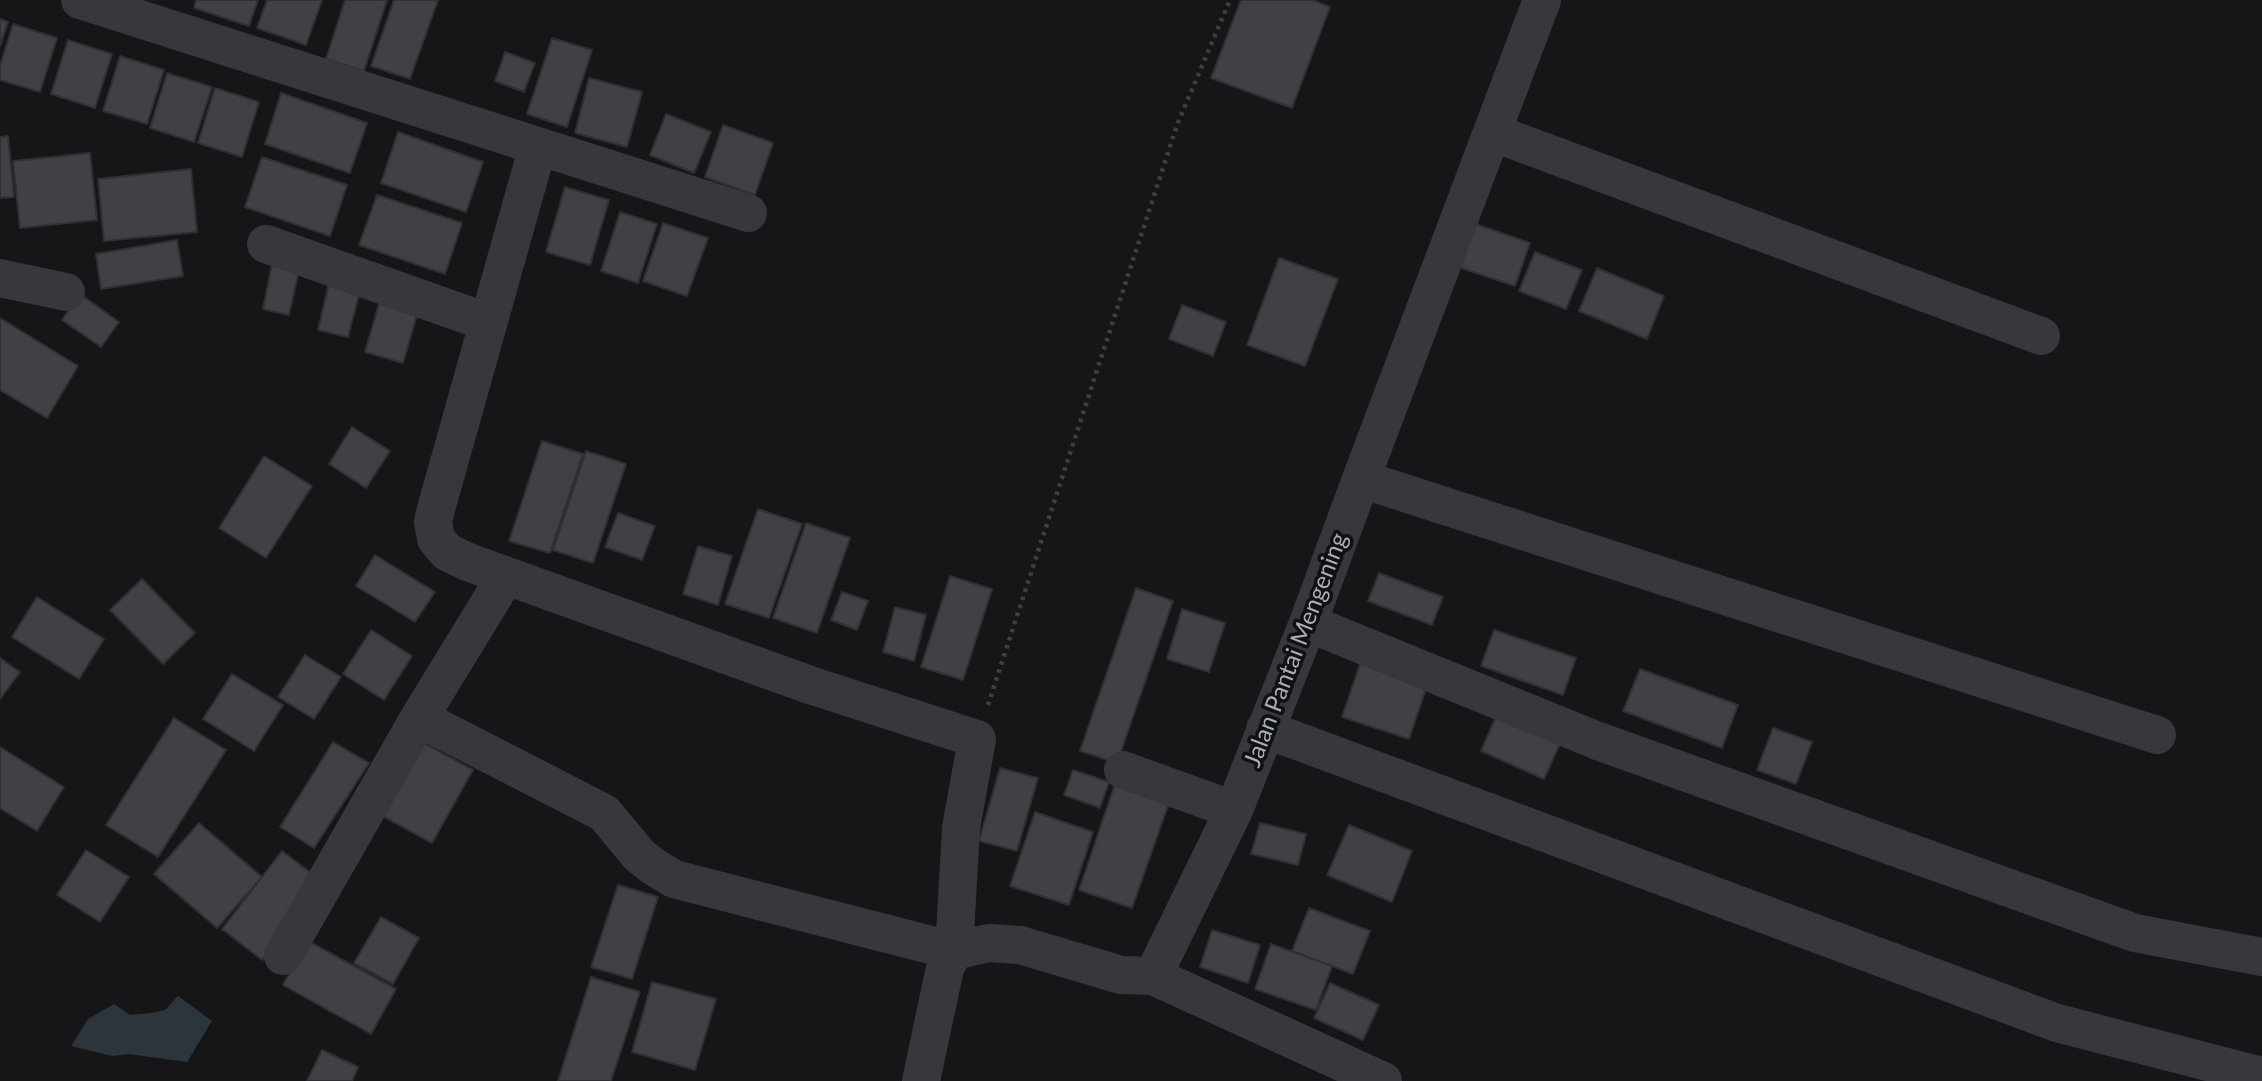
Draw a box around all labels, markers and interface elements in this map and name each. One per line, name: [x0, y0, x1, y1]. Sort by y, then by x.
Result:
street label: Jalan Pantai Mengening: [1238, 529, 1354, 771]

